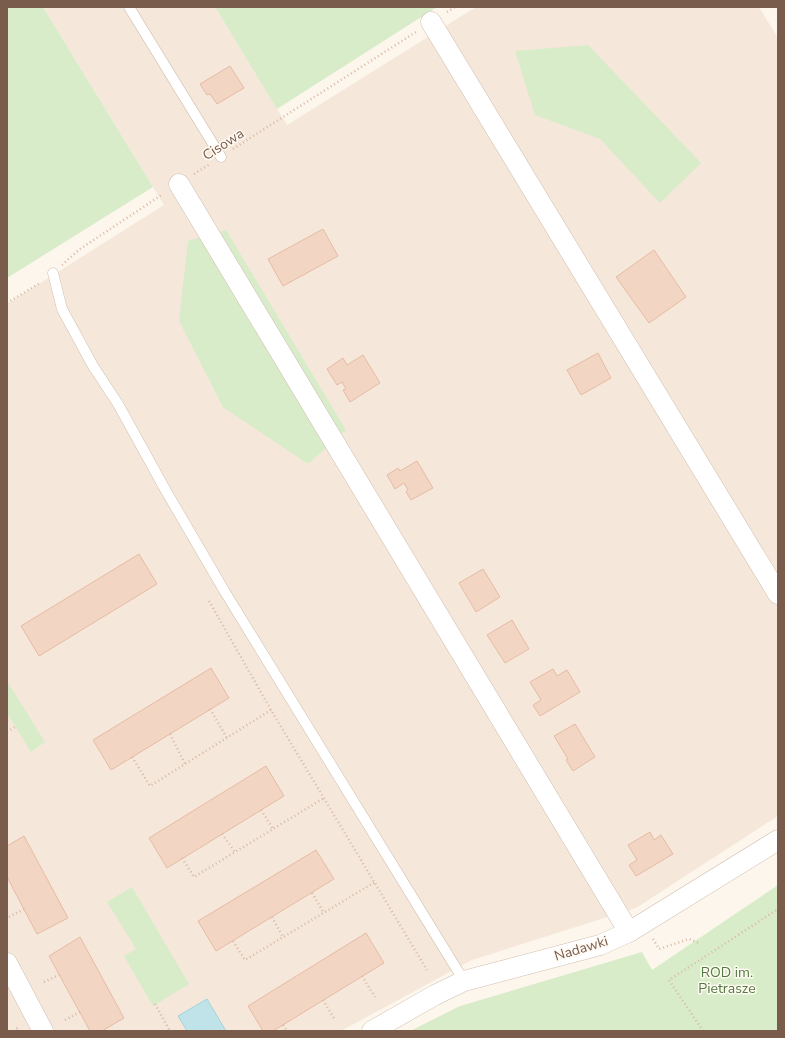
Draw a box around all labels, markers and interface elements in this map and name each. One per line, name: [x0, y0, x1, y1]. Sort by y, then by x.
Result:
street label: Cisowa: [199, 124, 248, 165]
street label: Nadawki: [552, 931, 610, 966]
park label: ROD im. Pietrasze: [698, 963, 756, 998]

